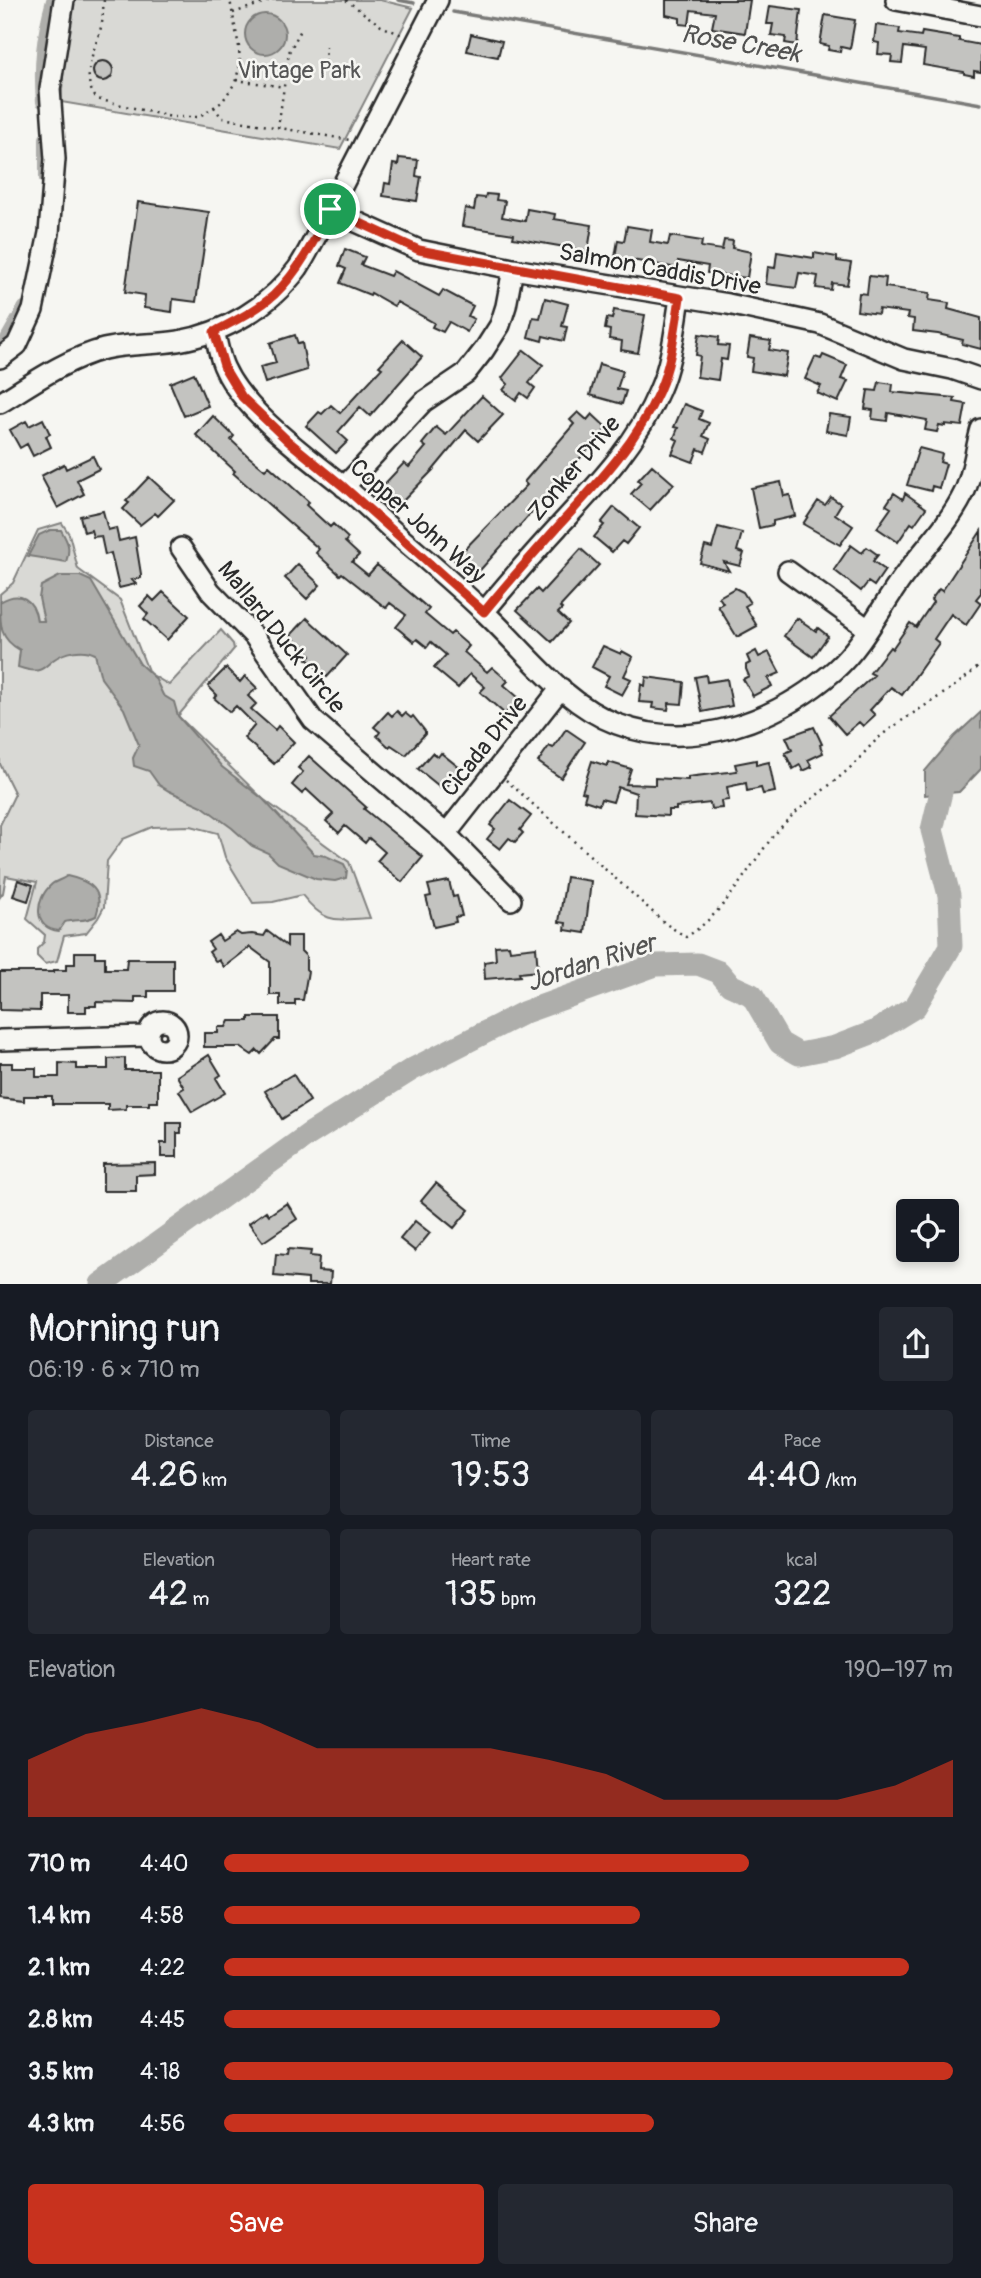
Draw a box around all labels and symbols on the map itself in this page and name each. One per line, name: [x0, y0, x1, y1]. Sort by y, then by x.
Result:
water label: Rose Creek: [679, 18, 805, 71]
park label: Vintage Park: [237, 56, 361, 85]
pin: [300, 179, 360, 239]
street label: Salmon Caddis Drive: [557, 237, 763, 302]
street label: Zonker Drive: [522, 410, 627, 527]
street label: Copper John Way: [344, 453, 491, 590]
street label: Mallard Duck Circle: [211, 555, 352, 719]
street label: Cicada Drive: [435, 690, 534, 803]
water label: Jordan River: [523, 926, 663, 999]

